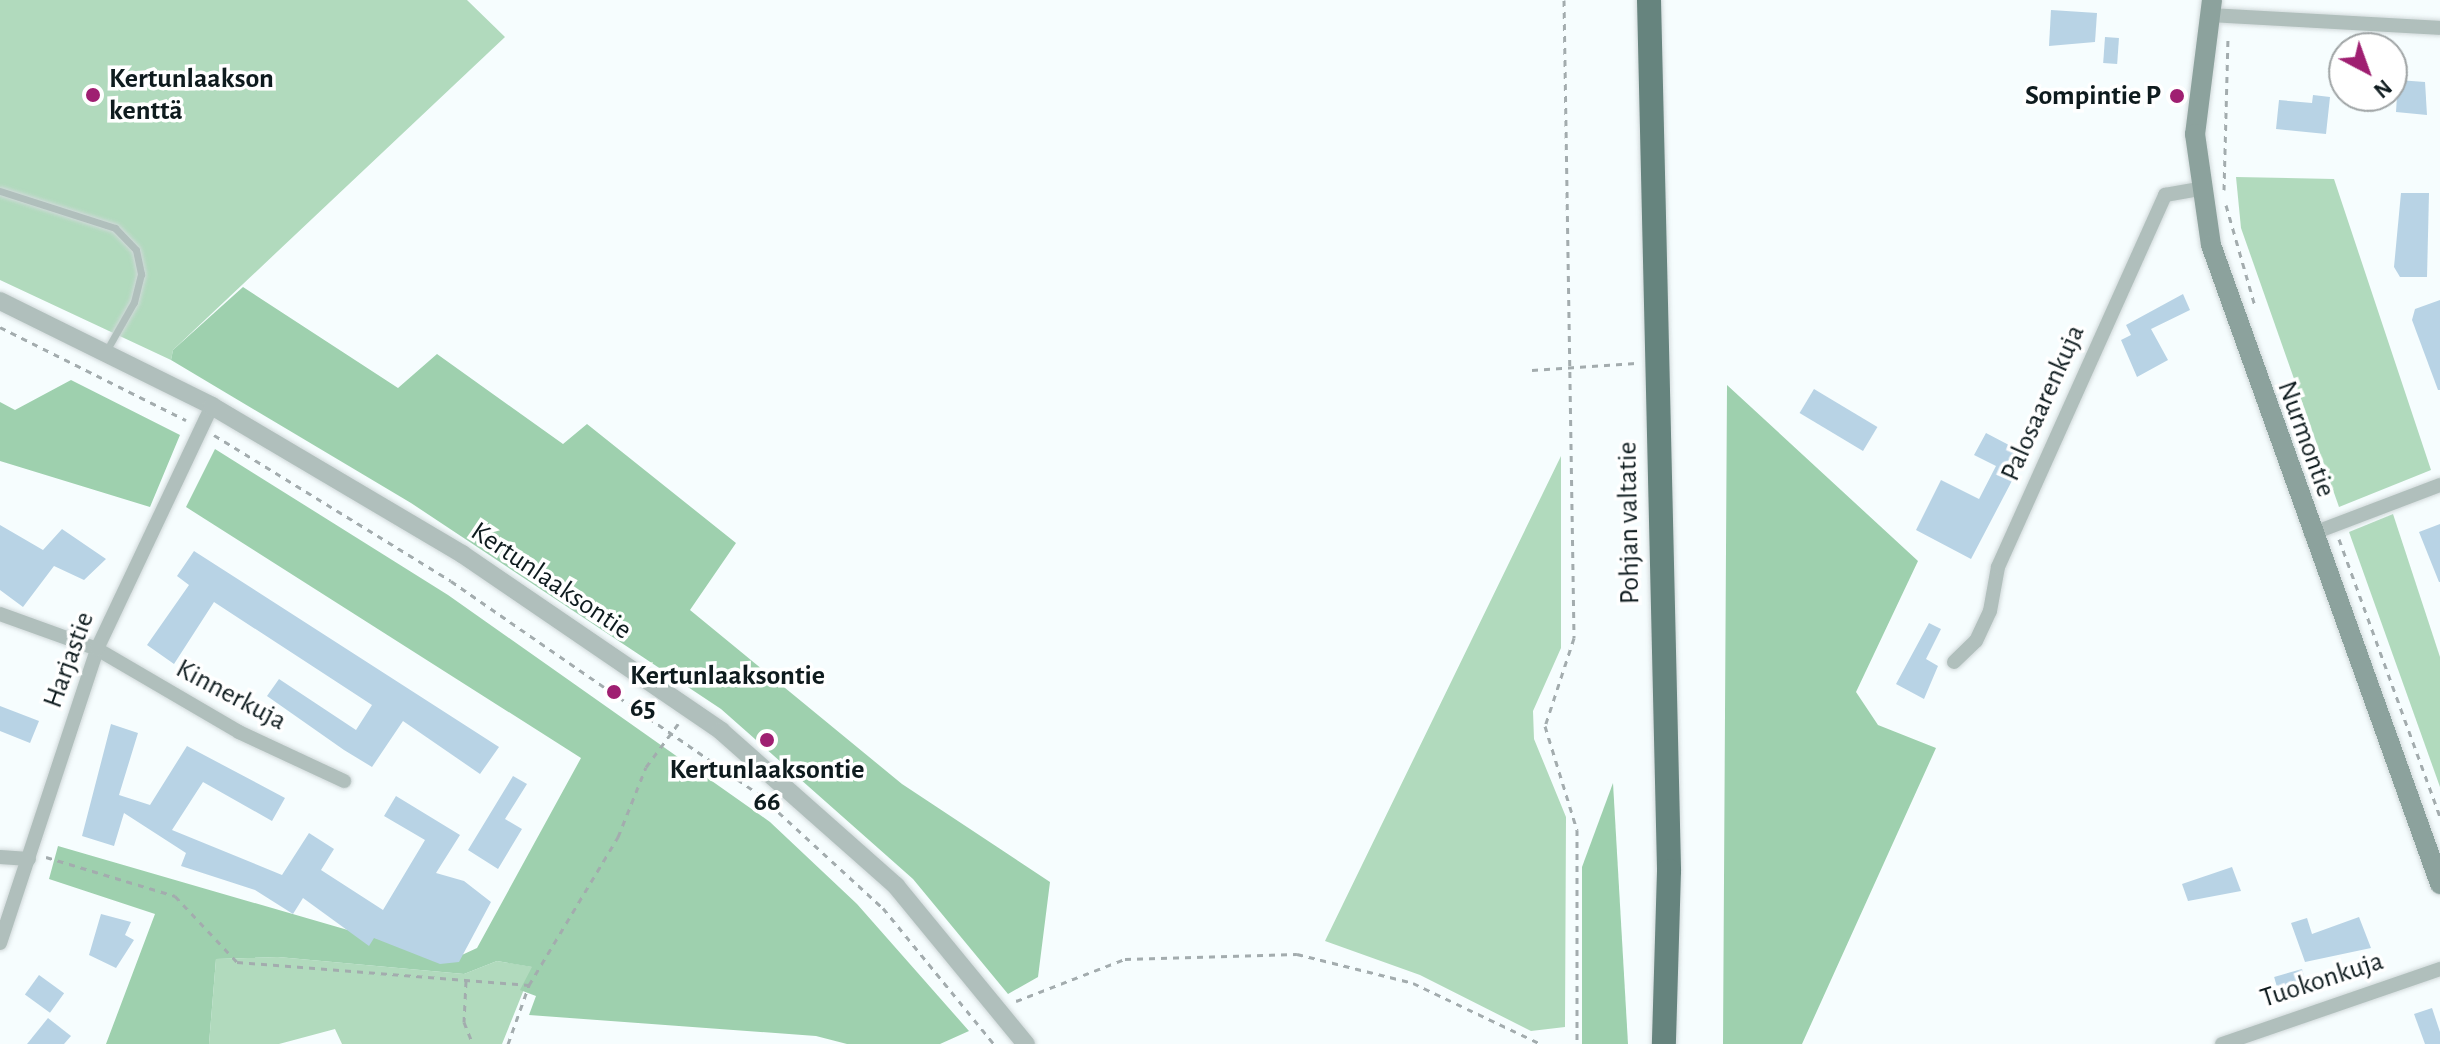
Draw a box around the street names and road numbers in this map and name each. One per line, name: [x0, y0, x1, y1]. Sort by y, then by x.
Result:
street label: Palosaarenkuja: [1994, 320, 2092, 486]
street label: Nurmontie: [2270, 376, 2342, 502]
street label: Pohjan valtatie: [1611, 441, 1647, 605]
street label: Kertunlaaksontie: [464, 515, 638, 647]
street label: Harjastie: [36, 607, 102, 713]
street label: Kinnerkuja: [170, 652, 292, 738]
street label: Tuokonkuja: [2256, 944, 2388, 1016]

